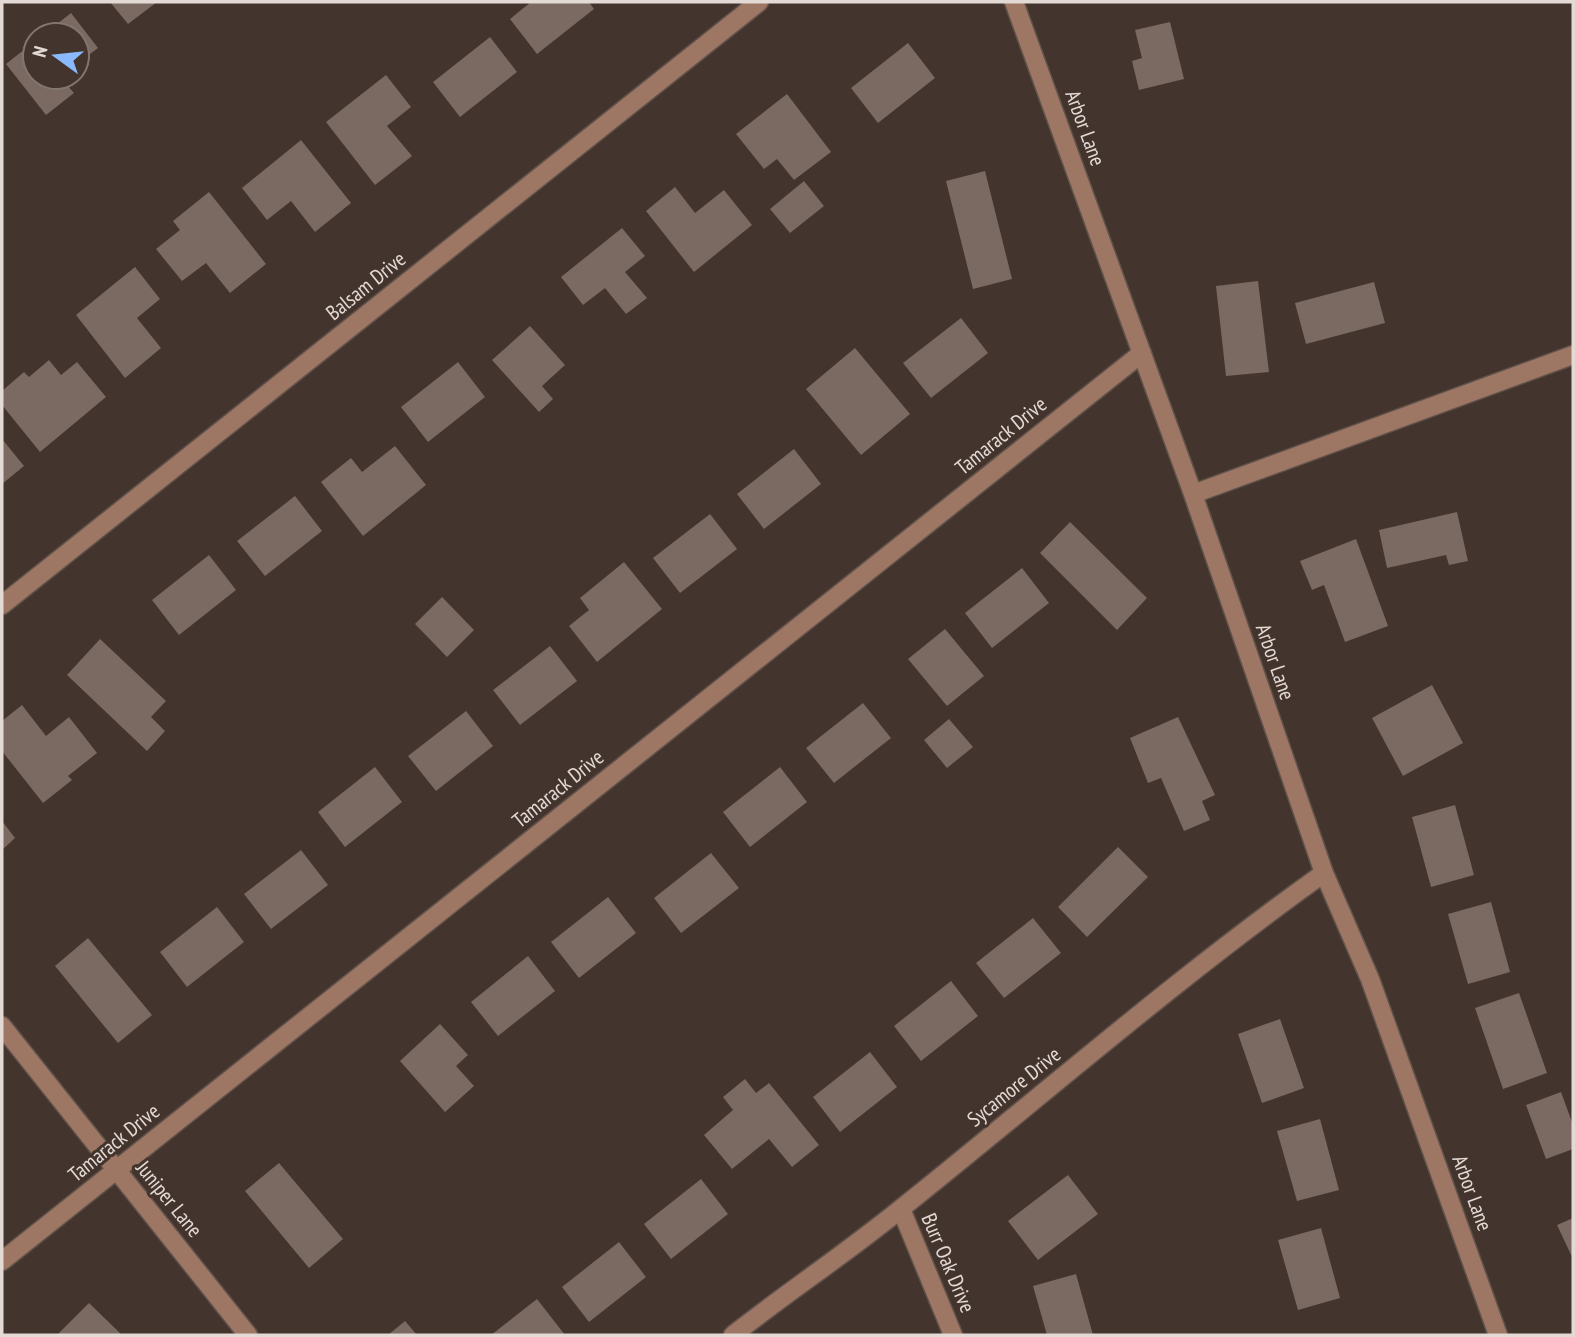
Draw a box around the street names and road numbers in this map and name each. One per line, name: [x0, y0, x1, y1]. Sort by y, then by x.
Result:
street label: Arbor Lane: [1059, 86, 1112, 169]
street label: Balsam Drive: [320, 245, 411, 326]
street label: Tamarack Drive: [949, 391, 1052, 481]
street label: Arbor Lane: [1250, 620, 1301, 703]
street label: Tamarack Drive: [506, 744, 609, 834]
street label: Sycamore Drive: [961, 1041, 1066, 1133]
street label: Tamarack Drive: [62, 1098, 165, 1188]
street label: Arbor Lane: [1446, 1151, 1499, 1234]
street label: Juniper Lane: [130, 1154, 208, 1242]
street label: Burr Oak Drive: [915, 1209, 981, 1316]

